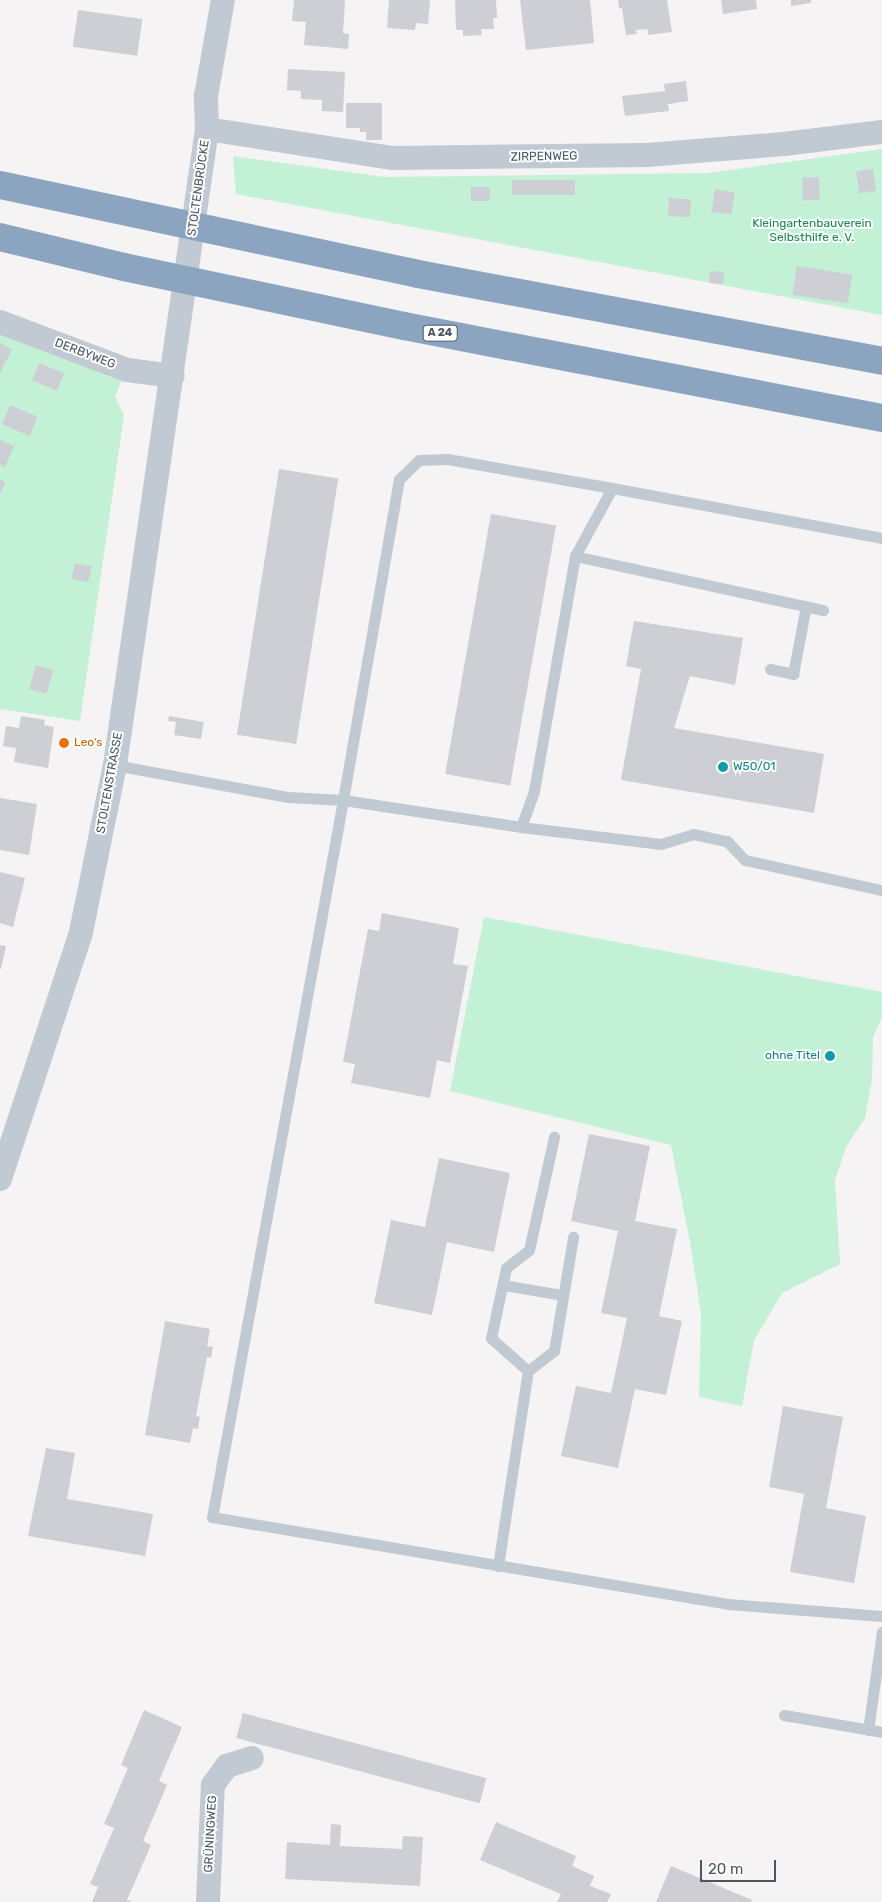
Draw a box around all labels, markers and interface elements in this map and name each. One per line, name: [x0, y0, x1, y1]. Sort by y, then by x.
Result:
street label: STOLTENBRÜCKE: [185, 139, 213, 237]
street label: ZIRPENWEG: [511, 149, 577, 165]
park label: Kleingartenbauverein Selbsthilfe e. V.: [752, 217, 872, 245]
road number: A 24: [422, 324, 458, 342]
street label: DERBYWEG: [53, 336, 117, 372]
street label: STOLTENSTRASSE: [94, 731, 126, 835]
place label: Leo‘s: [74, 736, 102, 750]
marker: Leo‘s: [58, 737, 70, 749]
place label: W50/01: [733, 760, 775, 774]
marker: W50/01: [717, 761, 729, 773]
place label: ohne Titel: [765, 1049, 820, 1063]
marker: ohne Titel: [824, 1050, 836, 1062]
street label: GRÜNINGWEG: [202, 1795, 220, 1873]
scale bar: [702, 1850, 778, 1882]
text: 20 m: [708, 1860, 743, 1878]

